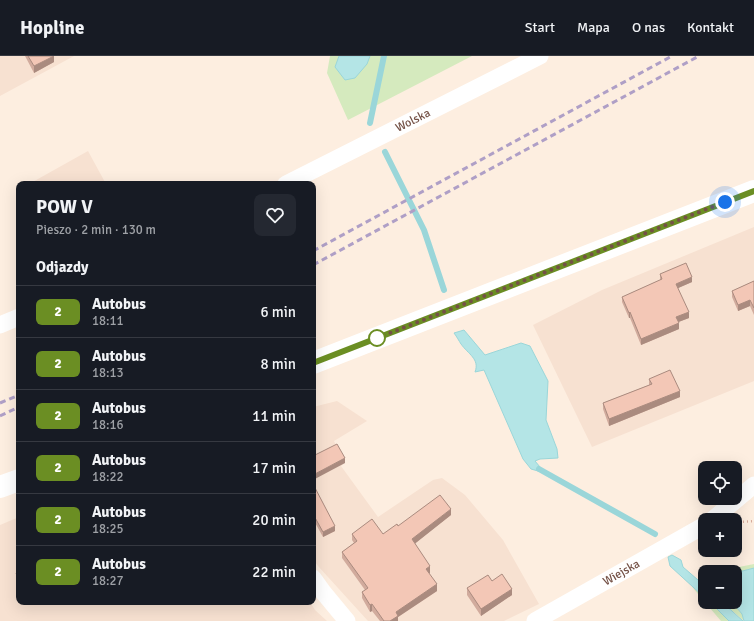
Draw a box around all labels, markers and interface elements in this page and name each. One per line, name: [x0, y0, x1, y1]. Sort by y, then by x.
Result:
text: Hopline: [20, 16, 84, 40]
text: Start: [525, 19, 555, 36]
text: Mapa: [577, 19, 610, 36]
text: O nas: [632, 19, 665, 36]
text: Kontakt: [687, 19, 734, 36]
street label: Wolska: [393, 105, 433, 135]
your location: [715, 192, 735, 212]
button: heart: [254, 194, 296, 236]
text: POW V: [36, 195, 93, 219]
text: Pieszo · 2 min · 130 m: [36, 222, 156, 238]
text: Odjazdy: [36, 258, 89, 276]
text: Autobus: [92, 295, 146, 313]
text: 2: [54, 303, 62, 320]
text: 6 min: [260, 303, 296, 321]
text: 18:11: [92, 313, 124, 329]
unlabelled marker: [368, 329, 386, 347]
text: Autobus: [92, 347, 146, 365]
text: 2: [54, 355, 62, 372]
text: 8 min: [260, 355, 296, 373]
text: 18:13: [92, 365, 124, 381]
text: Autobus: [92, 399, 146, 417]
text: 2: [54, 407, 62, 424]
text: 11 min: [252, 407, 296, 425]
text: 18:16: [92, 417, 124, 433]
text: Autobus: [92, 451, 146, 469]
text: 2: [54, 459, 62, 476]
text: 17 min: [252, 459, 296, 477]
map controls: [698, 461, 742, 609]
button: locate: [698, 461, 742, 505]
text: 18:22: [92, 469, 124, 485]
text: Autobus: [92, 503, 146, 521]
text: 2: [54, 511, 62, 528]
text: 20 min: [252, 511, 296, 529]
button: +: [698, 513, 742, 557]
text: 18:25: [92, 521, 124, 537]
text: Autobus: [92, 555, 146, 573]
street label: Wiejska: [600, 556, 642, 589]
text: 2: [54, 563, 62, 580]
text: 22 min: [252, 563, 296, 581]
button: −: [698, 565, 742, 609]
text: 18:27: [92, 573, 124, 589]

